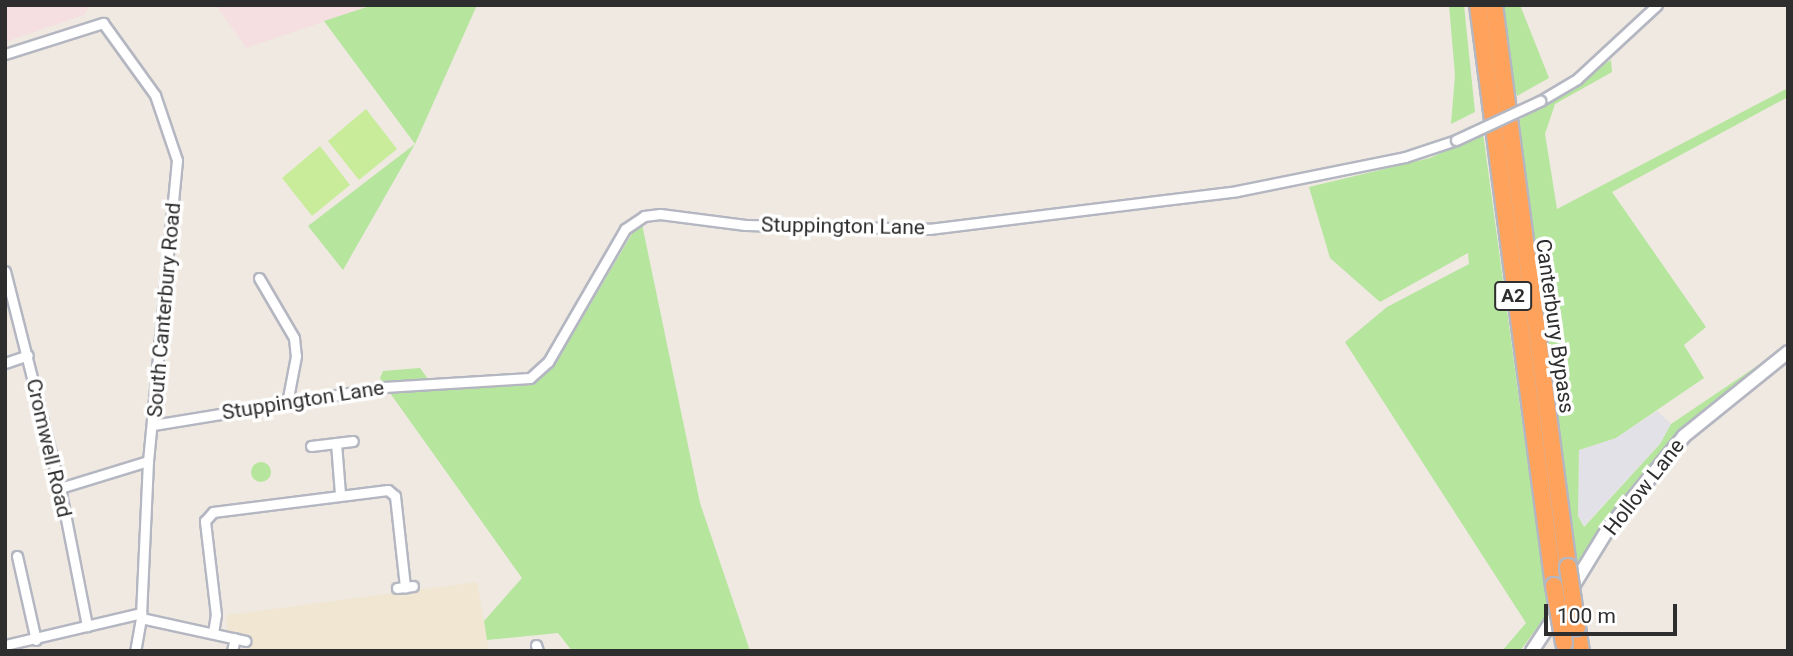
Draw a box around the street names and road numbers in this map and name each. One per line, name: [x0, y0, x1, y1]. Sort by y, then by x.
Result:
street label: South Canterbury Road: [142, 202, 186, 418]
street label: Stuppington Lane: [761, 212, 925, 240]
street label: Canterbury Bypass: [1530, 237, 1580, 415]
road number: A2: [1494, 280, 1532, 312]
street label: Stuppington Lane: [220, 375, 386, 425]
street label: Cromwell Road: [21, 376, 77, 520]
street label: Hollow Lane: [1598, 434, 1690, 540]

